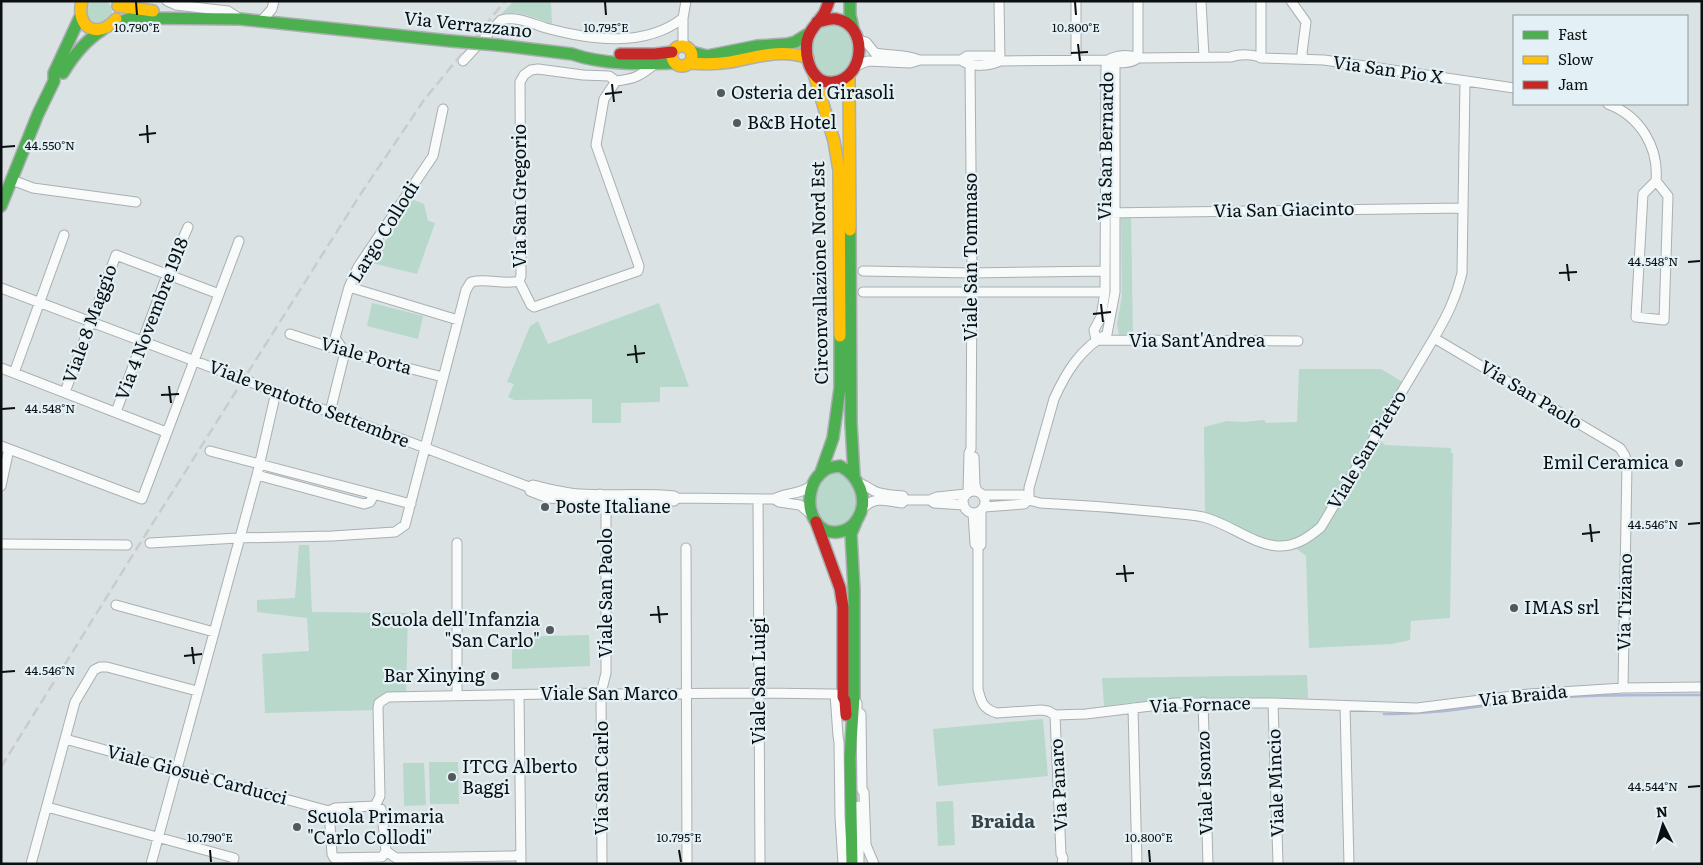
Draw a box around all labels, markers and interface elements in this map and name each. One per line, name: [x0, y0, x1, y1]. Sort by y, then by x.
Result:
street label: Via Verrazzano: [403, 3, 534, 44]
legend: [1513, 15, 1688, 105]
text: 10.790°E: [114, 18, 160, 36]
text: 10.795°E: [583, 18, 629, 36]
text: 10.800°E: [1052, 18, 1100, 36]
text: Fast: [1558, 22, 1587, 45]
street label: Via San Pio X: [1331, 47, 1446, 90]
text: Slow: [1558, 47, 1593, 70]
street label: Via San Bernardo: [1090, 71, 1119, 221]
text: Jam: [1558, 72, 1589, 95]
place label: Osteria dei Girasoli: [731, 78, 895, 105]
marker: Osteria dei Girasoli: [715, 87, 727, 99]
place label: B&B Hotel: [747, 108, 836, 135]
marker: B&B Hotel: [731, 117, 743, 129]
street label: Via San Gregorio: [505, 124, 532, 268]
text: 44.550°N: [25, 136, 75, 154]
street label: Circonvallazione Nord Est: [803, 160, 834, 385]
street label: Viale San Tommaso: [956, 173, 983, 341]
street label: Largo Collodi: [341, 175, 425, 287]
street label: Via San Giacinto: [1213, 194, 1355, 223]
street label: Via 4 Novembre 1918: [107, 233, 194, 404]
text: 44.548°N: [1628, 252, 1678, 270]
street label: Viale 8 Maggio: [55, 260, 123, 387]
street label: Via Sant'Andrea: [1129, 326, 1266, 353]
street label: Viale Porta: [317, 329, 416, 381]
street label: Viale ventotto Settembre: [205, 352, 414, 453]
street label: Via San Paolo: [1476, 353, 1588, 435]
street label: Viale San Pietro: [1319, 384, 1412, 514]
text: 44.548°N: [25, 399, 75, 417]
place label: Emil Ceramica: [1543, 448, 1669, 475]
marker: Emil Ceramica: [1673, 457, 1685, 469]
place label: Poste Italiane: [555, 492, 671, 519]
marker: Poste Italiane: [539, 501, 551, 513]
text: 44.546°N: [1628, 515, 1678, 533]
street label: Viale San Paolo: [591, 528, 618, 658]
street label: Via Tiziano: [1609, 553, 1638, 651]
place label: IMAS srl: [1524, 593, 1599, 620]
marker: IMAS srl: [1508, 602, 1520, 614]
place label: Scuola dell'Infanzia "San Carlo": [371, 605, 540, 653]
street label: Viale San Luigi: [744, 617, 771, 745]
marker: Scuola dell'Infanzia "San Carlo": [544, 624, 556, 636]
text: 44.546°N: [25, 661, 75, 679]
place label: Bar Xinying: [384, 661, 486, 688]
marker: Bar Xinying: [489, 670, 501, 682]
street label: Via Braida: [1477, 676, 1569, 713]
street label: Viale San Marco: [540, 679, 678, 706]
street label: Via Fornace: [1149, 688, 1251, 719]
street label: Via San Carlo: [587, 721, 614, 835]
street label: Viale Mincio: [1259, 728, 1290, 838]
street label: Viale Isonzo: [1188, 730, 1219, 836]
street label: Viale Giosuè Carducci: [104, 736, 291, 811]
street label: Via Panaro: [1042, 738, 1073, 832]
place label: ITCG Alberto Baggi: [462, 752, 578, 800]
marker: ITCG Alberto Baggi: [446, 771, 458, 783]
text: 44.544°N: [1628, 777, 1678, 795]
north arrow: [1638, 800, 1688, 850]
text: N: [1655, 801, 1669, 822]
place label: Scuola Primaria "Carlo Collodi": [307, 802, 445, 850]
district label: Braida: [971, 806, 1035, 834]
marker: Scuola Primaria "Carlo Collodi": [291, 821, 303, 833]
text: 10.790°E: [187, 828, 233, 846]
text: 10.795°E: [656, 828, 702, 846]
text: 10.800°E: [1125, 828, 1173, 846]

